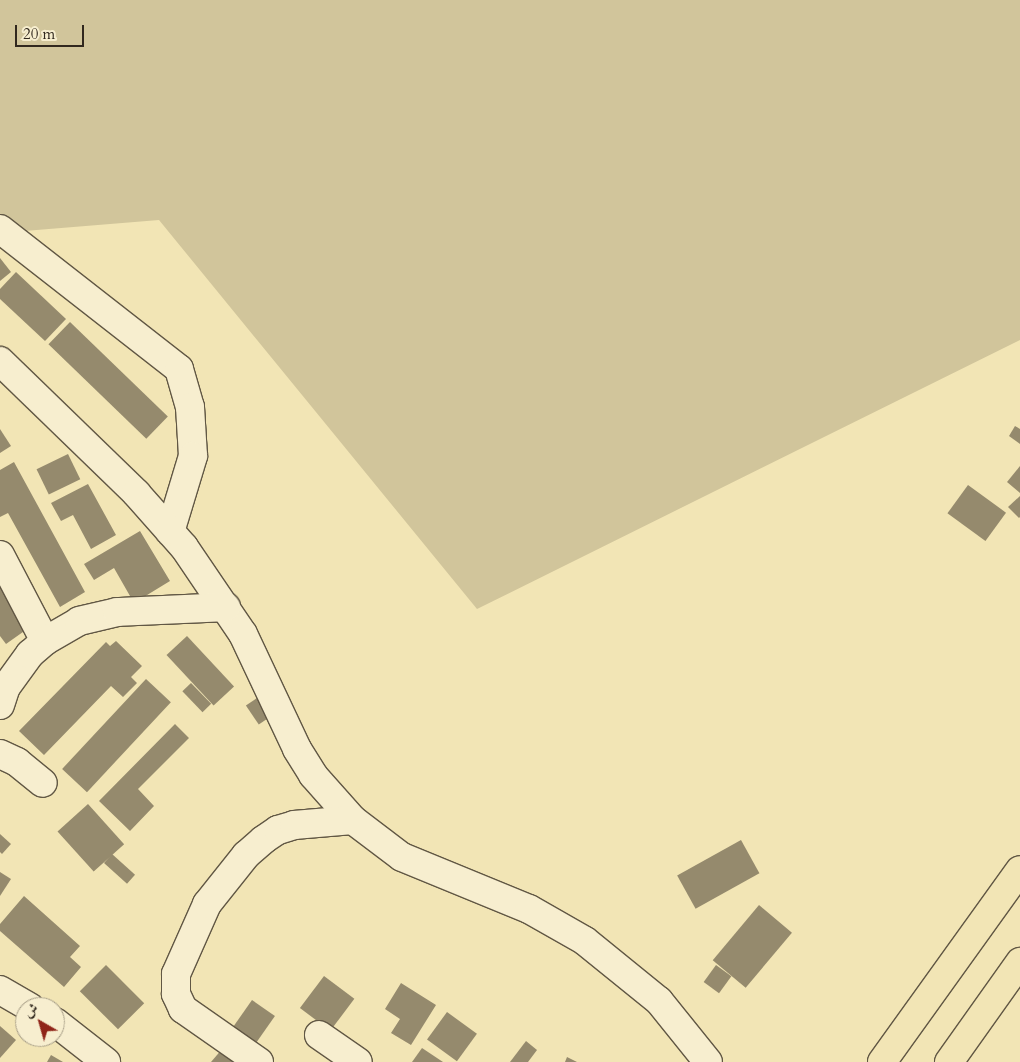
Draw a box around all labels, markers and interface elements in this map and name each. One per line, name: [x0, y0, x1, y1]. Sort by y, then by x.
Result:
scale bar: [18, 15, 86, 47]
text: 20 m: [23, 24, 55, 44]
north arrow: [15, 997, 65, 1047]
text: ش: [20, 999, 42, 1022]

